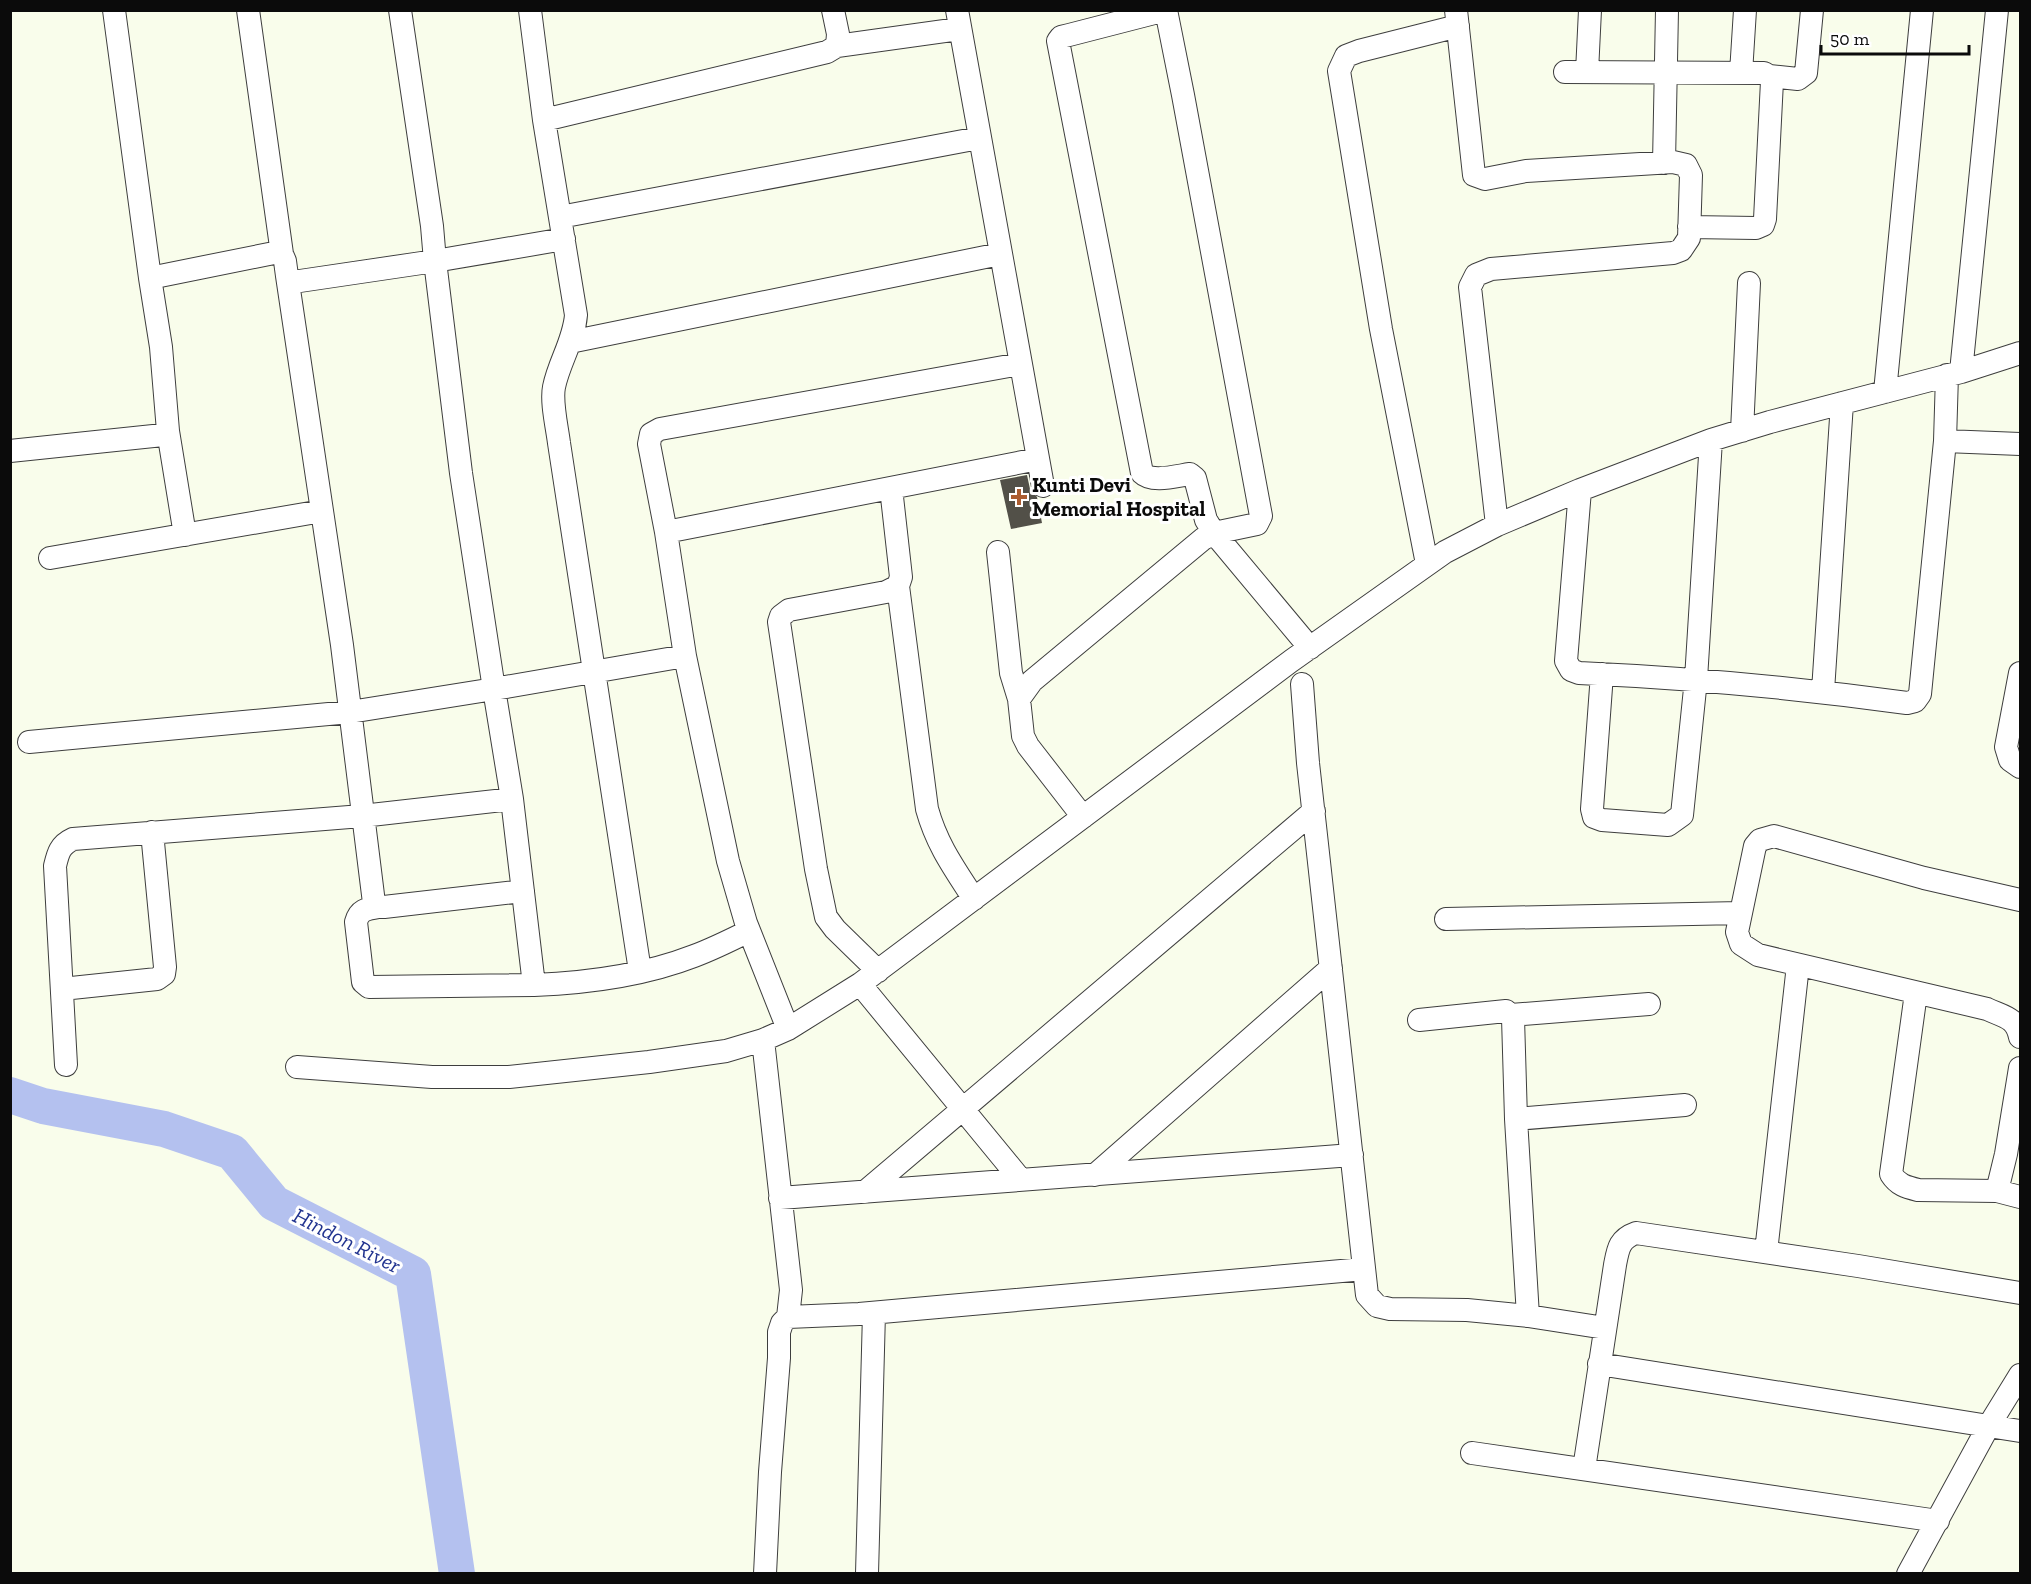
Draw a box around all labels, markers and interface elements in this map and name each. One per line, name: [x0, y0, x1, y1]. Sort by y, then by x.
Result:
scale bar: [1821, 18, 1970, 56]
text: 50 m: [1830, 28, 1870, 50]
place label: Kunti Devi Memorial Hospital: [1032, 472, 1206, 521]
marker: Kunti Devi Memorial Hospital: [1010, 488, 1028, 506]
water label: Hindon River: [289, 1202, 405, 1279]

